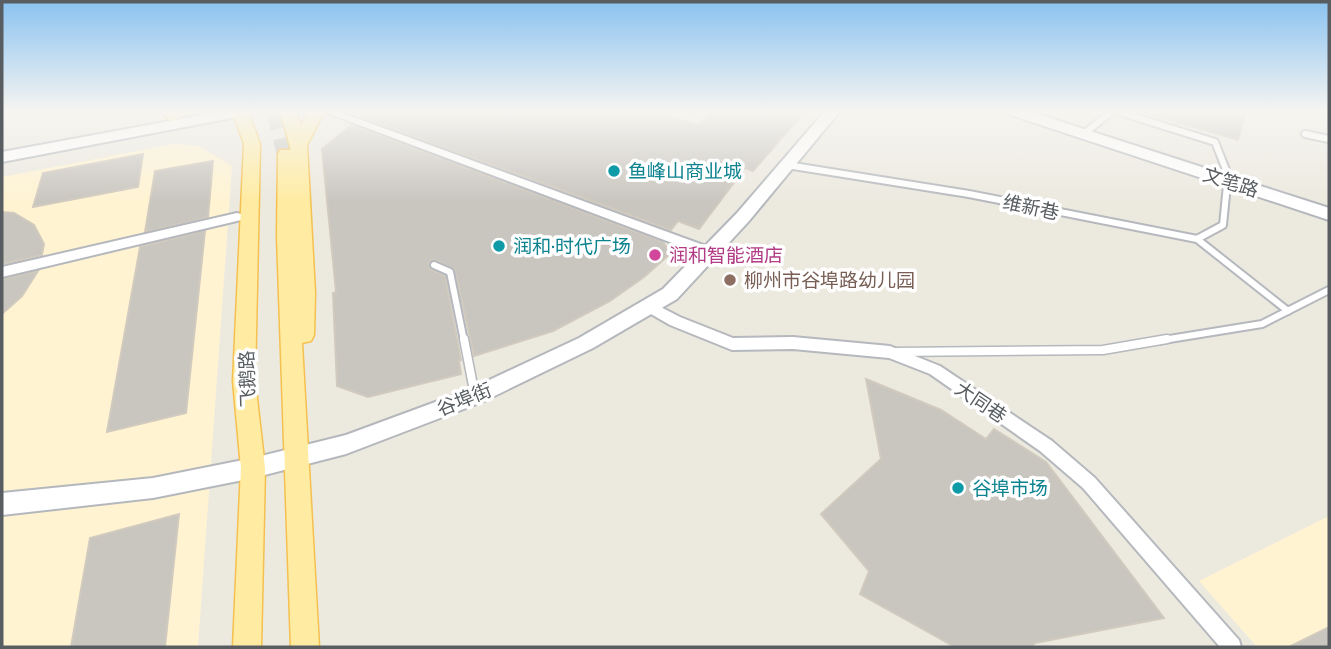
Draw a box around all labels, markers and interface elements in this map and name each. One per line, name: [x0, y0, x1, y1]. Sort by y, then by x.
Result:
place label: 鱼峰山商业城: [628, 160, 742, 183]
marker: 鱼峰山商业城: [606, 163, 622, 179]
street label: 文笔路: [1200, 163, 1262, 202]
street label: 维新巷: [1001, 190, 1061, 225]
place label: 润和·时代广场: [513, 235, 631, 258]
marker: 润和·时代广场: [491, 238, 507, 254]
place label: 润和智能酒店: [669, 244, 783, 267]
marker: 润和智能酒店: [647, 247, 663, 263]
place label: 柳州市谷埠路幼儿园: [744, 269, 915, 292]
marker: 柳州市谷埠路幼儿园: [722, 272, 738, 288]
street label: 飞鹅路: [235, 350, 260, 408]
street label: 大同巷: [951, 377, 1011, 428]
street label: 谷埠街: [433, 378, 495, 421]
place label: 谷埠市场: [972, 477, 1048, 500]
marker: 谷埠市场: [950, 480, 966, 496]

